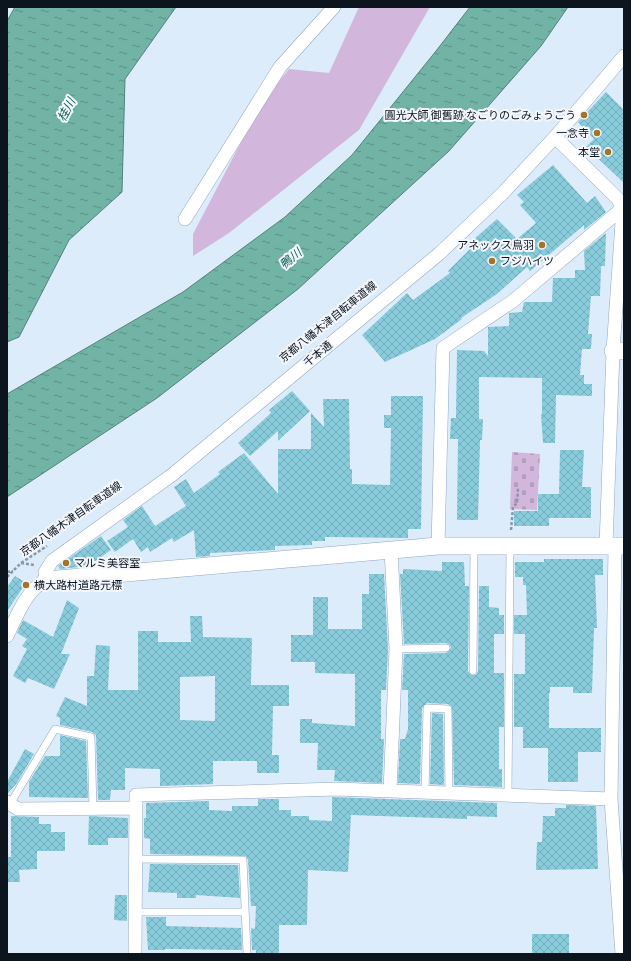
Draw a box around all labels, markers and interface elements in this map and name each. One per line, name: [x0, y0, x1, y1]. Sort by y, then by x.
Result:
water label: 桂川: [54, 94, 81, 125]
place label: 圓光大師 御舊跡 なごりのごみょうごう: [385, 108, 576, 123]
marker: 圓光大師 御舊跡 なごりのごみょうごう: [579, 110, 589, 120]
place label: 一念寺: [556, 126, 589, 141]
marker: 一念寺: [592, 128, 602, 138]
place label: 本堂: [578, 145, 600, 160]
marker: 本堂: [603, 147, 613, 157]
place label: アネックス鳥羽: [457, 238, 534, 253]
marker: アネックス鳥羽: [537, 240, 547, 250]
water label: 鴨川: [276, 243, 307, 273]
place label: フジハイツ: [500, 254, 554, 269]
marker: フジハイツ: [487, 256, 497, 266]
street label: 京都八幡木津自転車道線: [276, 278, 380, 366]
street label: 千本通: [301, 338, 335, 370]
street label: 京都八幡木津自転車道線: [17, 478, 125, 560]
place label: マルミ美容室: [74, 556, 140, 571]
marker: マルミ美容室: [61, 558, 71, 568]
place label: 横大路村道路元標: [34, 578, 122, 593]
marker: 横大路村道路元標: [21, 580, 31, 590]

